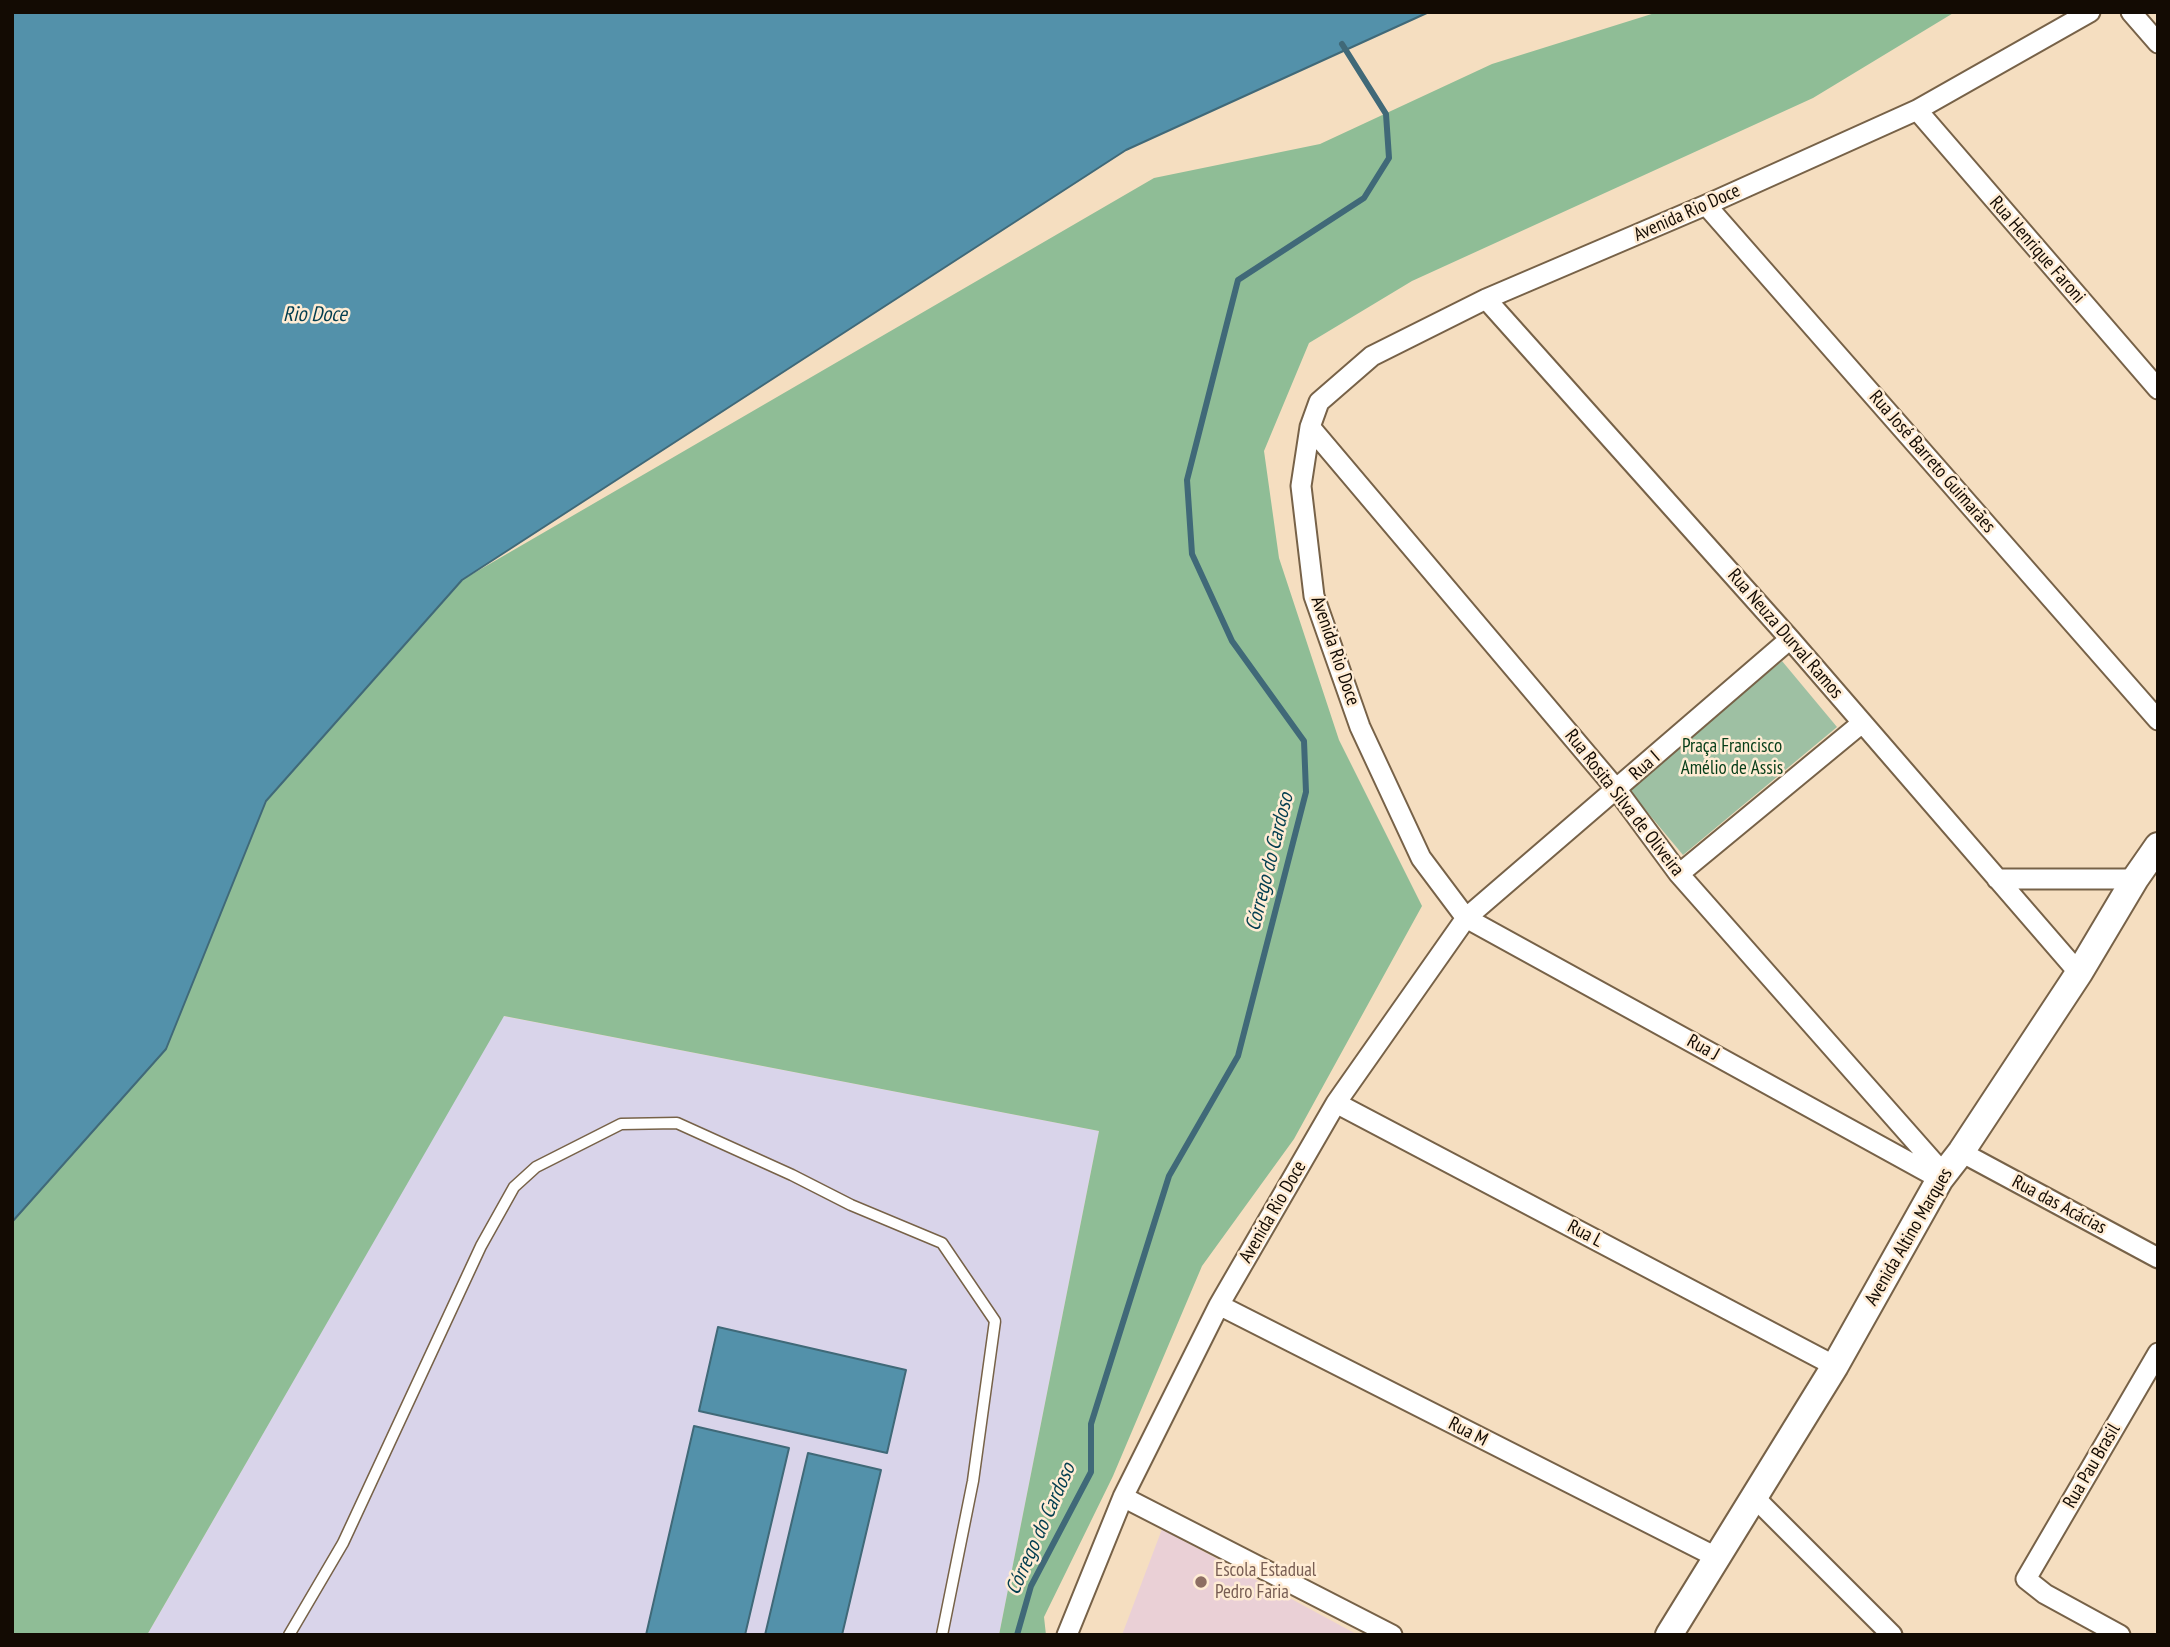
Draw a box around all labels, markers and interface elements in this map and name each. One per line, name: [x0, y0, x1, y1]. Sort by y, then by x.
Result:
street label: Avenida Rio Doce: [1630, 179, 1744, 247]
street label: Rua Henrique Faroni: [1984, 192, 2090, 308]
water label: Rio Doce: [283, 302, 347, 328]
street label: Rua José Barreto Guimarães: [1864, 386, 2000, 538]
street label: Rua Neuza Durval Ramos: [1722, 565, 1848, 703]
street label: Avenida Rio Doce: [1306, 593, 1364, 709]
street label: Rua Rosita Silva de Oliveira: [1560, 725, 1688, 881]
park label: Praça Francisco Amélio de Assis: [1681, 736, 1783, 780]
street label: Rua I: [1625, 746, 1665, 786]
water label: Córrego do Cardoso: [1241, 790, 1299, 934]
street label: Rua J: [1683, 1030, 1723, 1066]
street label: Avenida Rio Doce: [1235, 1157, 1311, 1267]
street label: Avenida Altino Marques: [1860, 1164, 1958, 1310]
street label: Rua das Acácias: [2008, 1171, 2110, 1239]
street label: Rua L: [1563, 1215, 1607, 1253]
street label: Rua M: [1445, 1413, 1491, 1451]
street label: Rua Pau Brasil: [2059, 1420, 2125, 1512]
water label: Córrego do Cardoso: [1001, 1459, 1081, 1599]
place label: Escola Estadual Pedro Faria: [1215, 1560, 1316, 1604]
marker: Escola Estadual Pedro Faria: [1193, 1574, 1209, 1590]

